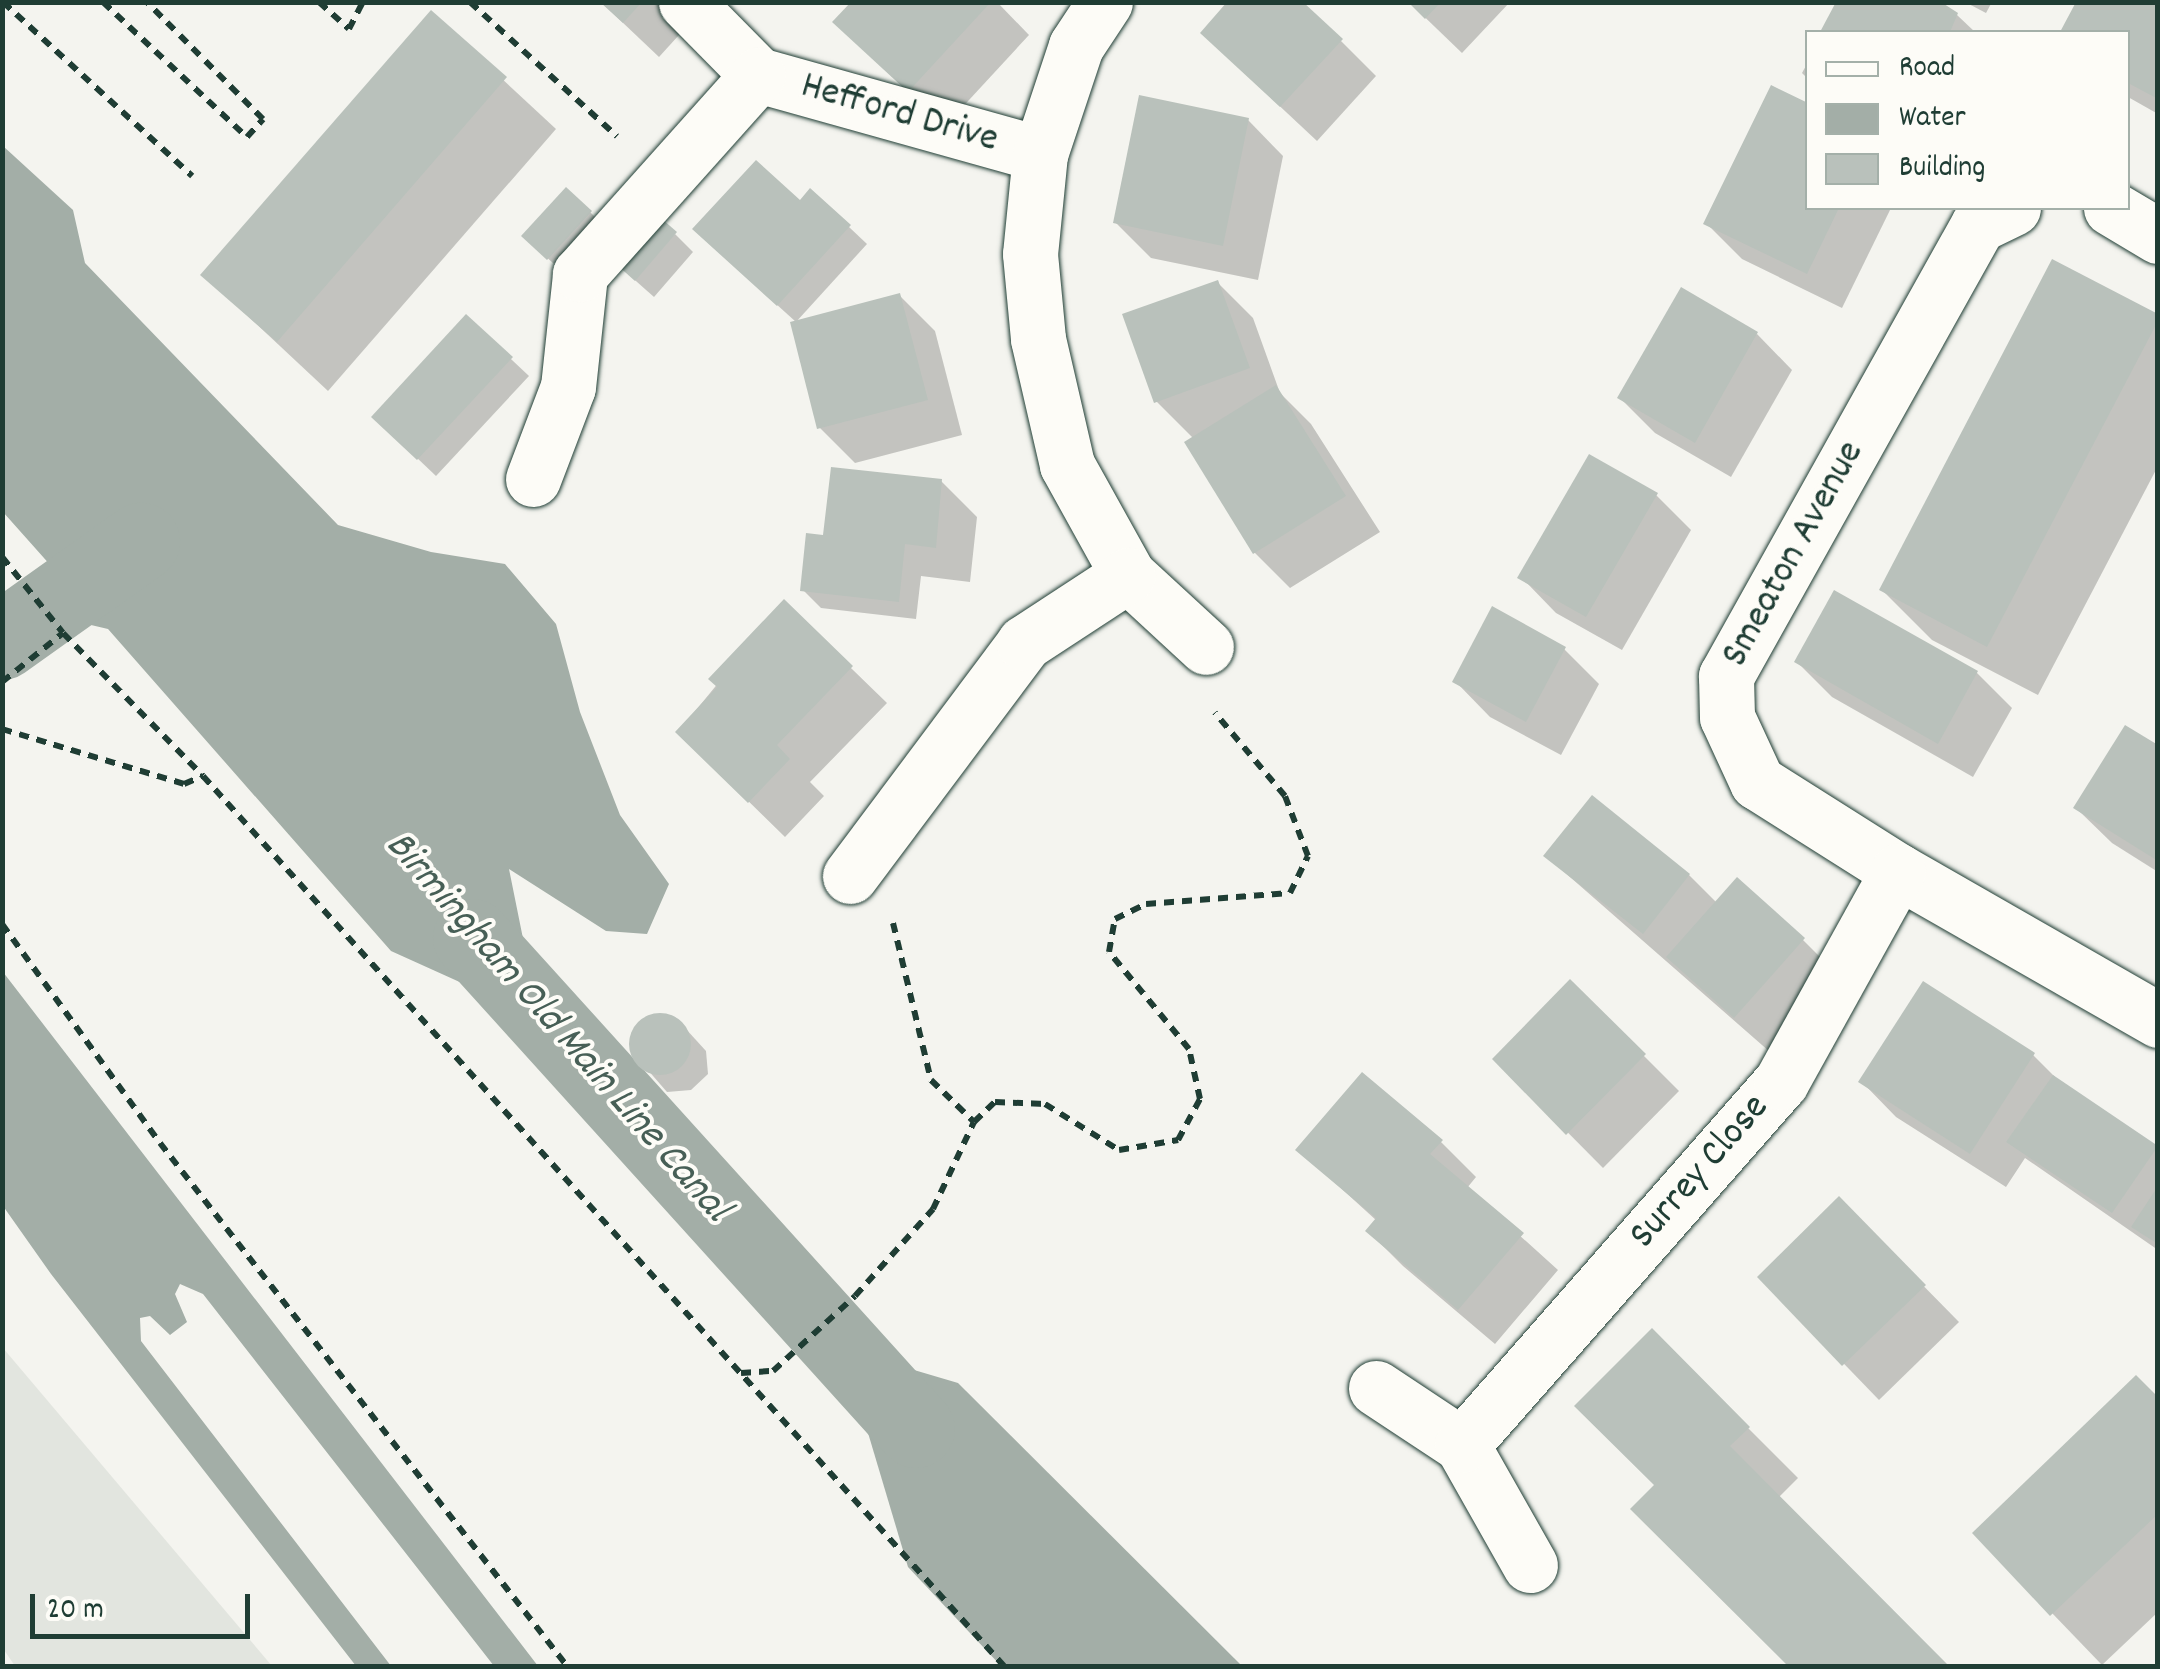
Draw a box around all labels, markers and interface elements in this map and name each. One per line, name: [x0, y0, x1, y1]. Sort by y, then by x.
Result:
legend: [1805, 30, 2130, 210]
text: Road: [1899, 48, 1955, 91]
street label: Hefford Drive: [795, 64, 1003, 166]
text: Water: [1899, 98, 1966, 141]
text: Building: [1899, 148, 1985, 191]
street label: Smeaton Avenue: [1713, 434, 1877, 676]
water label: Birmingham Old Main Line Canal: [373, 822, 739, 1234]
street label: Surrey Close: [1621, 1086, 1781, 1260]
scale bar: [35, 1574, 255, 1636]
text: 20 m: [47, 1590, 104, 1633]

